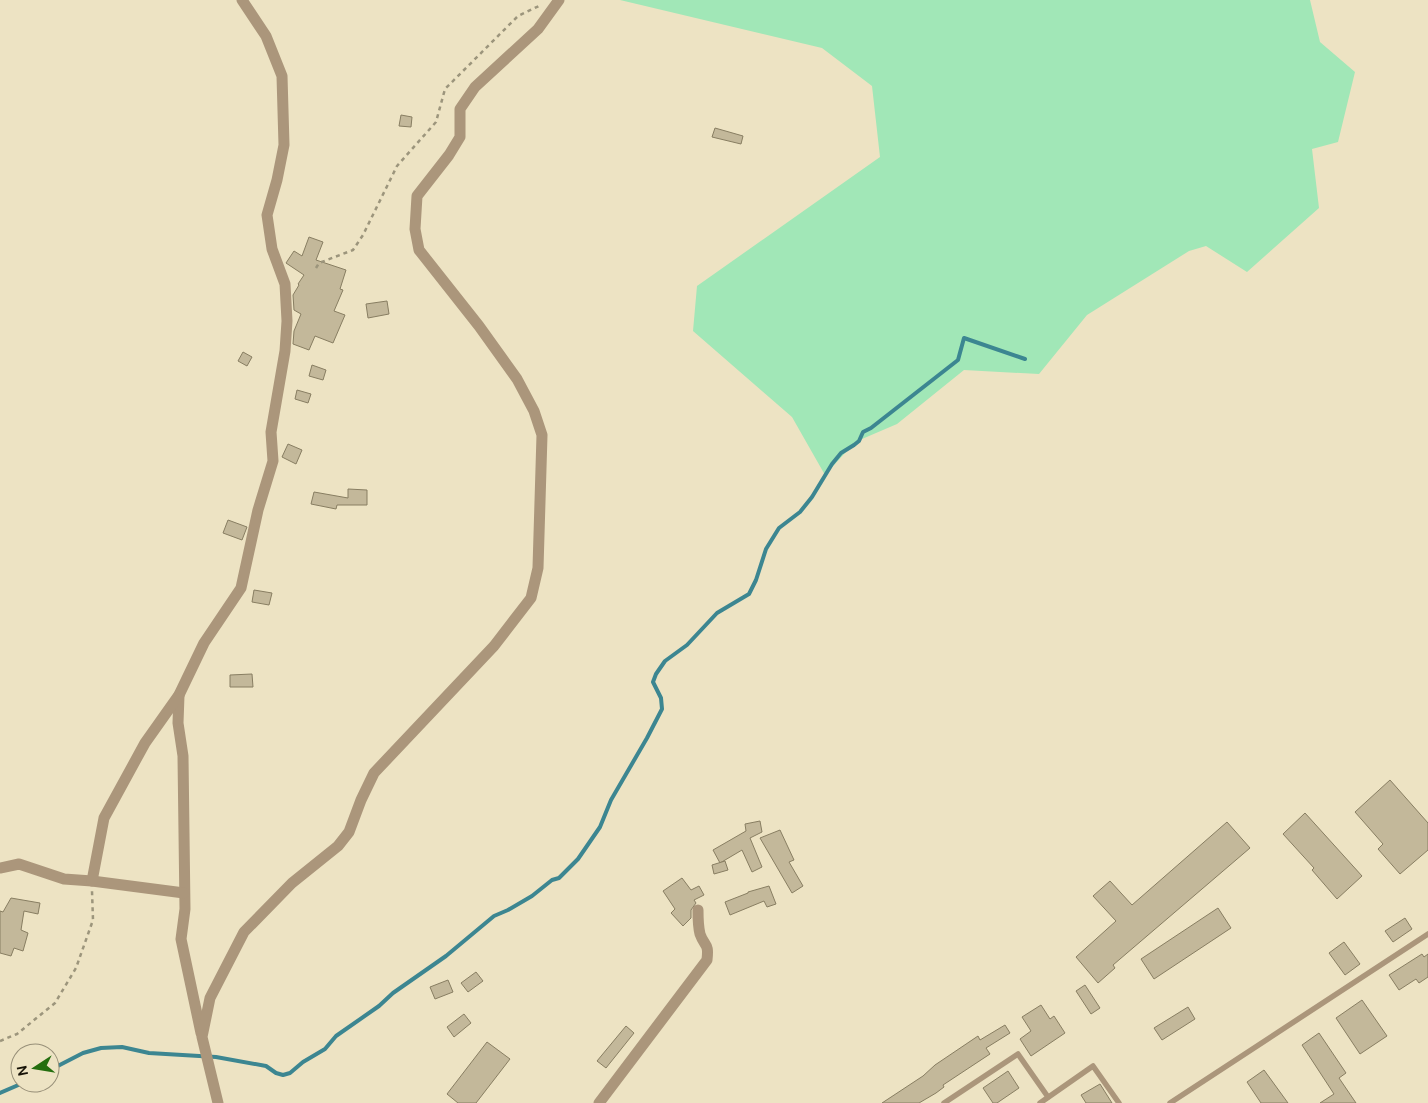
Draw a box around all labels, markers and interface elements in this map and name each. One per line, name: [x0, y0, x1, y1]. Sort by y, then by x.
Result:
north arrow: [10, 1043, 60, 1093]
text: N: [12, 1064, 32, 1078]

